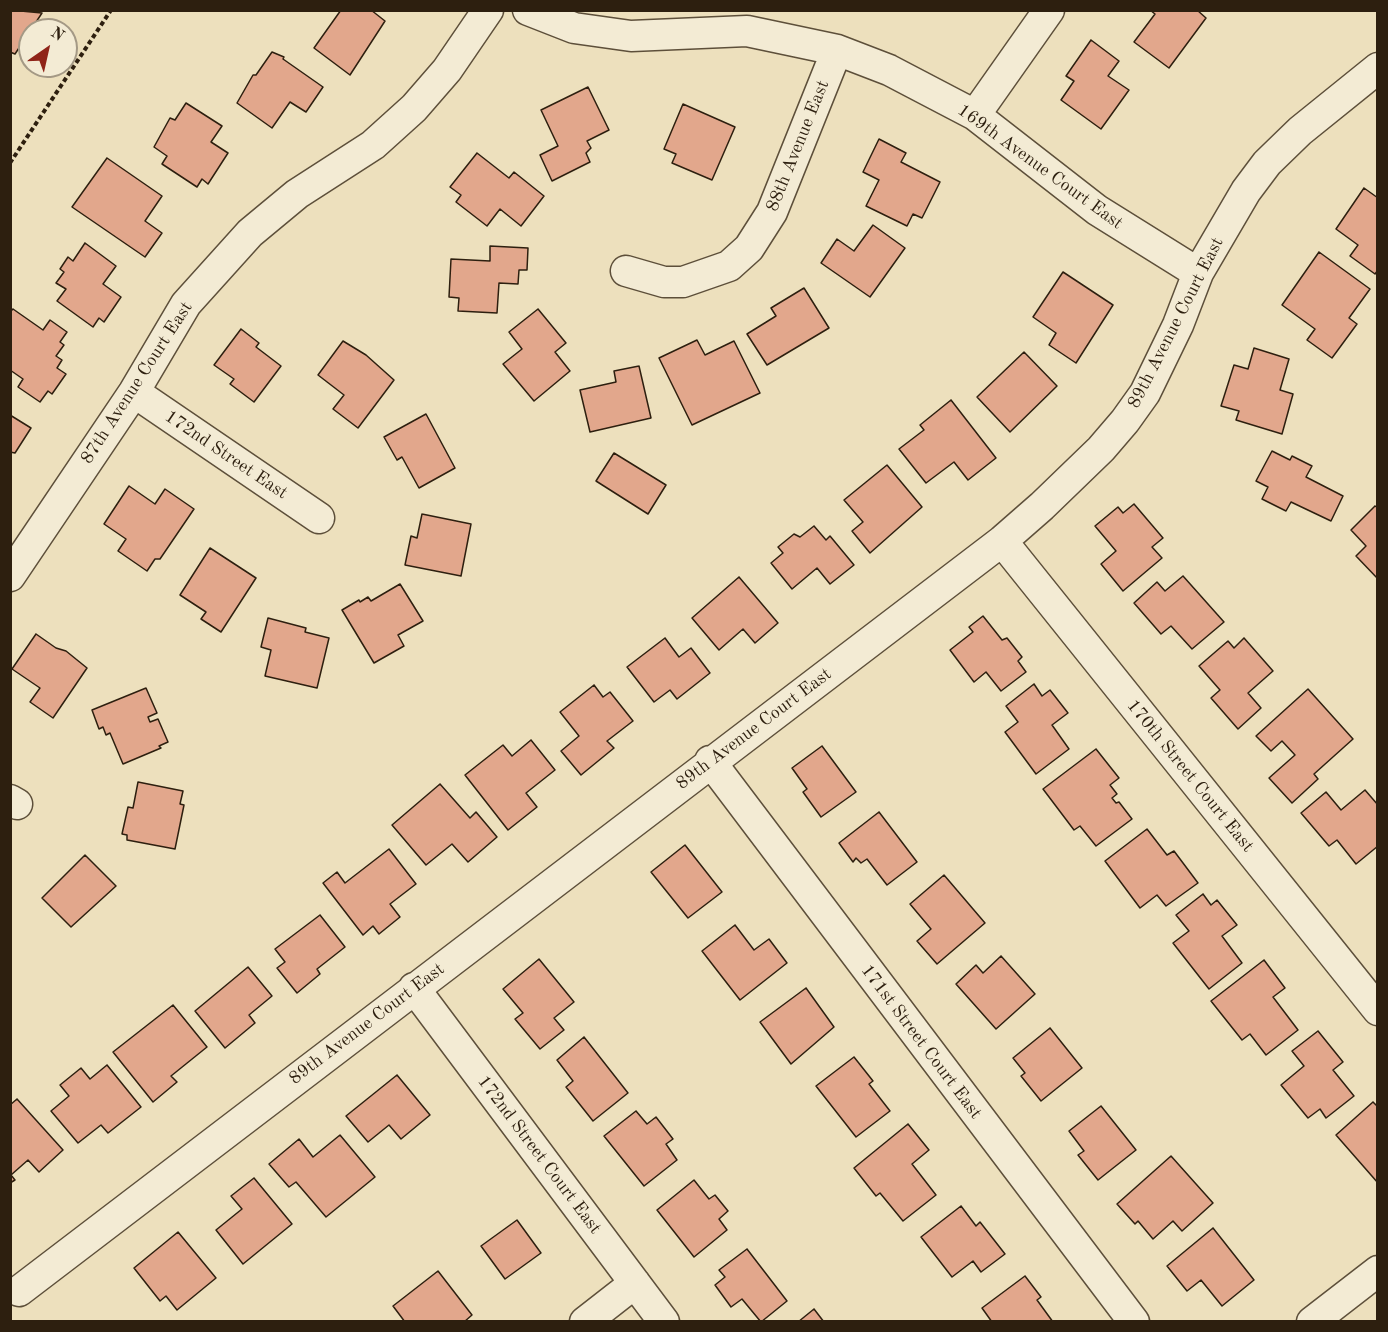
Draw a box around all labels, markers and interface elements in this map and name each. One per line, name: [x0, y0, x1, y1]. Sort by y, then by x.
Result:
north arrow: [18, 18, 78, 78]
text: N: [47, 25, 66, 45]
street label: 88th Avenue East: [762, 77, 834, 215]
street label: 169th Avenue Court East: [953, 100, 1127, 234]
street label: 89th Avenue Court East: [1123, 234, 1229, 412]
street label: 87th Avenue Court East: [76, 298, 198, 468]
street label: 172nd Street East: [160, 406, 292, 504]
street label: 89th Avenue Court East: [672, 664, 836, 794]
street label: 170th Street Court East: [1122, 695, 1258, 857]
street label: 89th Avenue Court East: [285, 959, 449, 1089]
street label: 171st Street Court East: [856, 960, 986, 1124]
street label: 172nd Street Court East: [472, 1071, 606, 1239]

